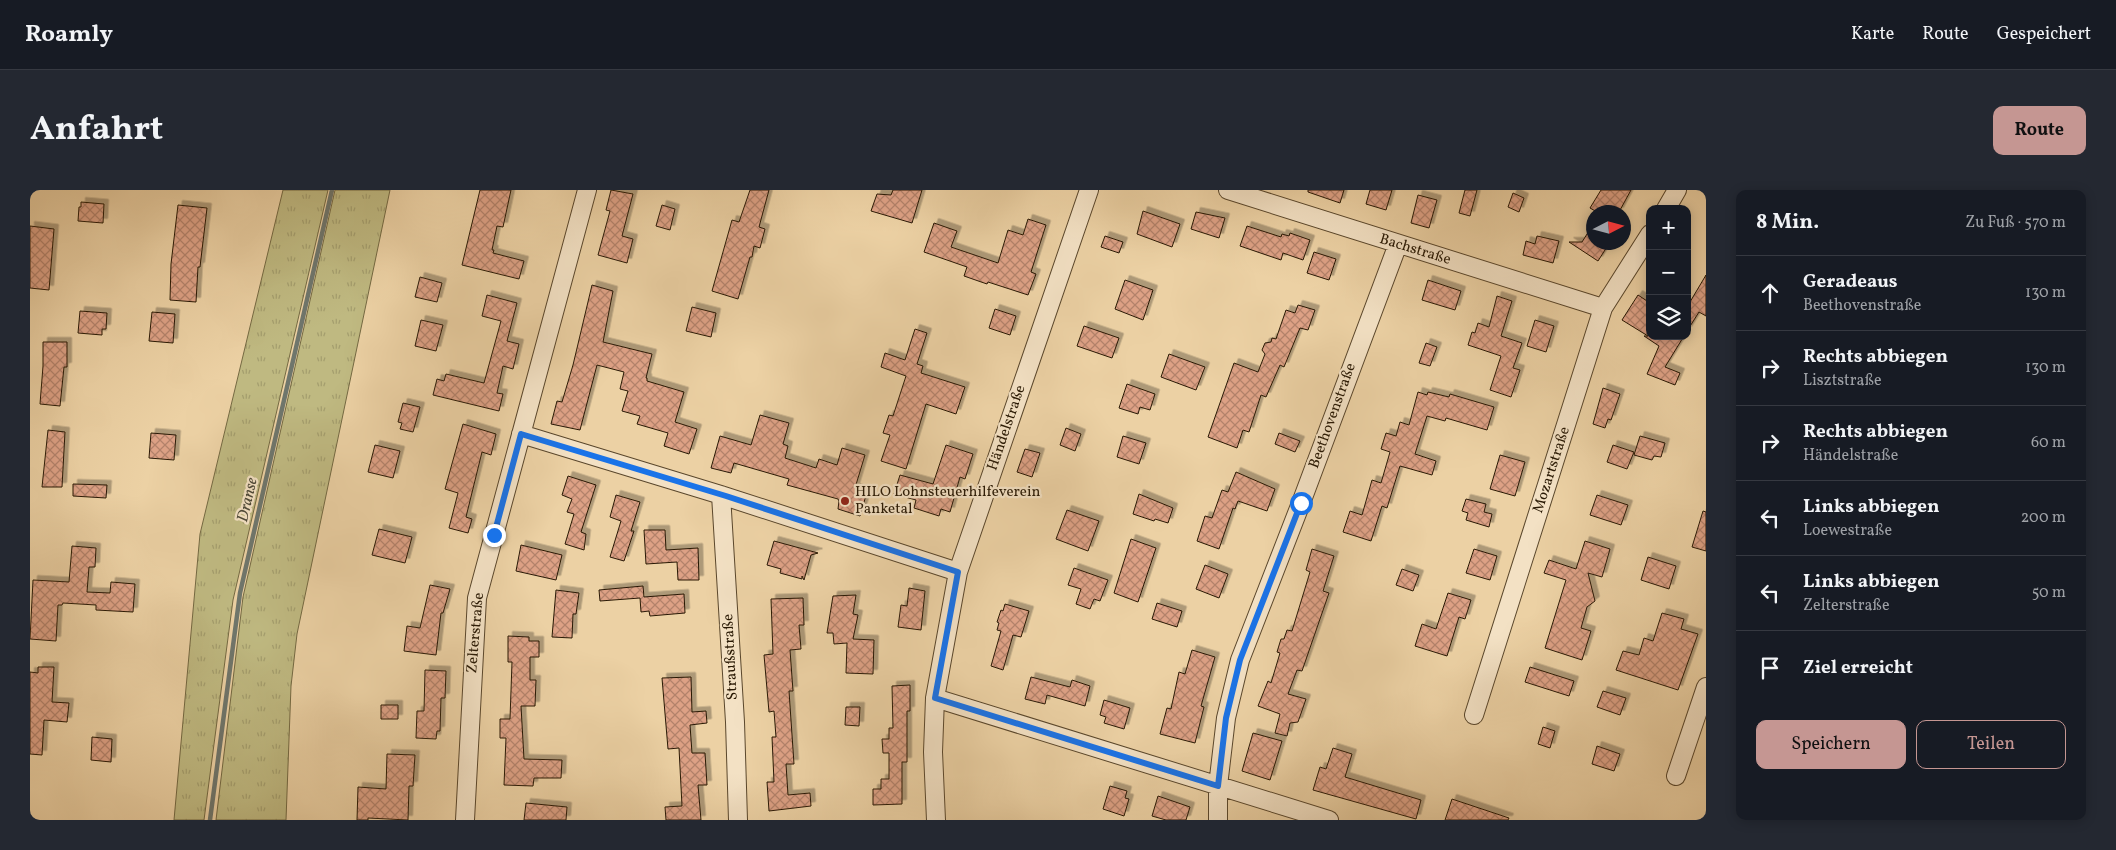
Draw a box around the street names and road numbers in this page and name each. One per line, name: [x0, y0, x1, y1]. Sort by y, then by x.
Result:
street label: Bachstraße: [1377, 229, 1453, 271]
street label: Beethovenstraße: [1304, 360, 1362, 472]
street label: Händelstraße: [983, 382, 1031, 474]
street label: Mozartstraße: [1528, 424, 1576, 516]
street label: Zelterstraße: [462, 592, 490, 674]
street label: Straußstraße: [718, 613, 744, 701]

